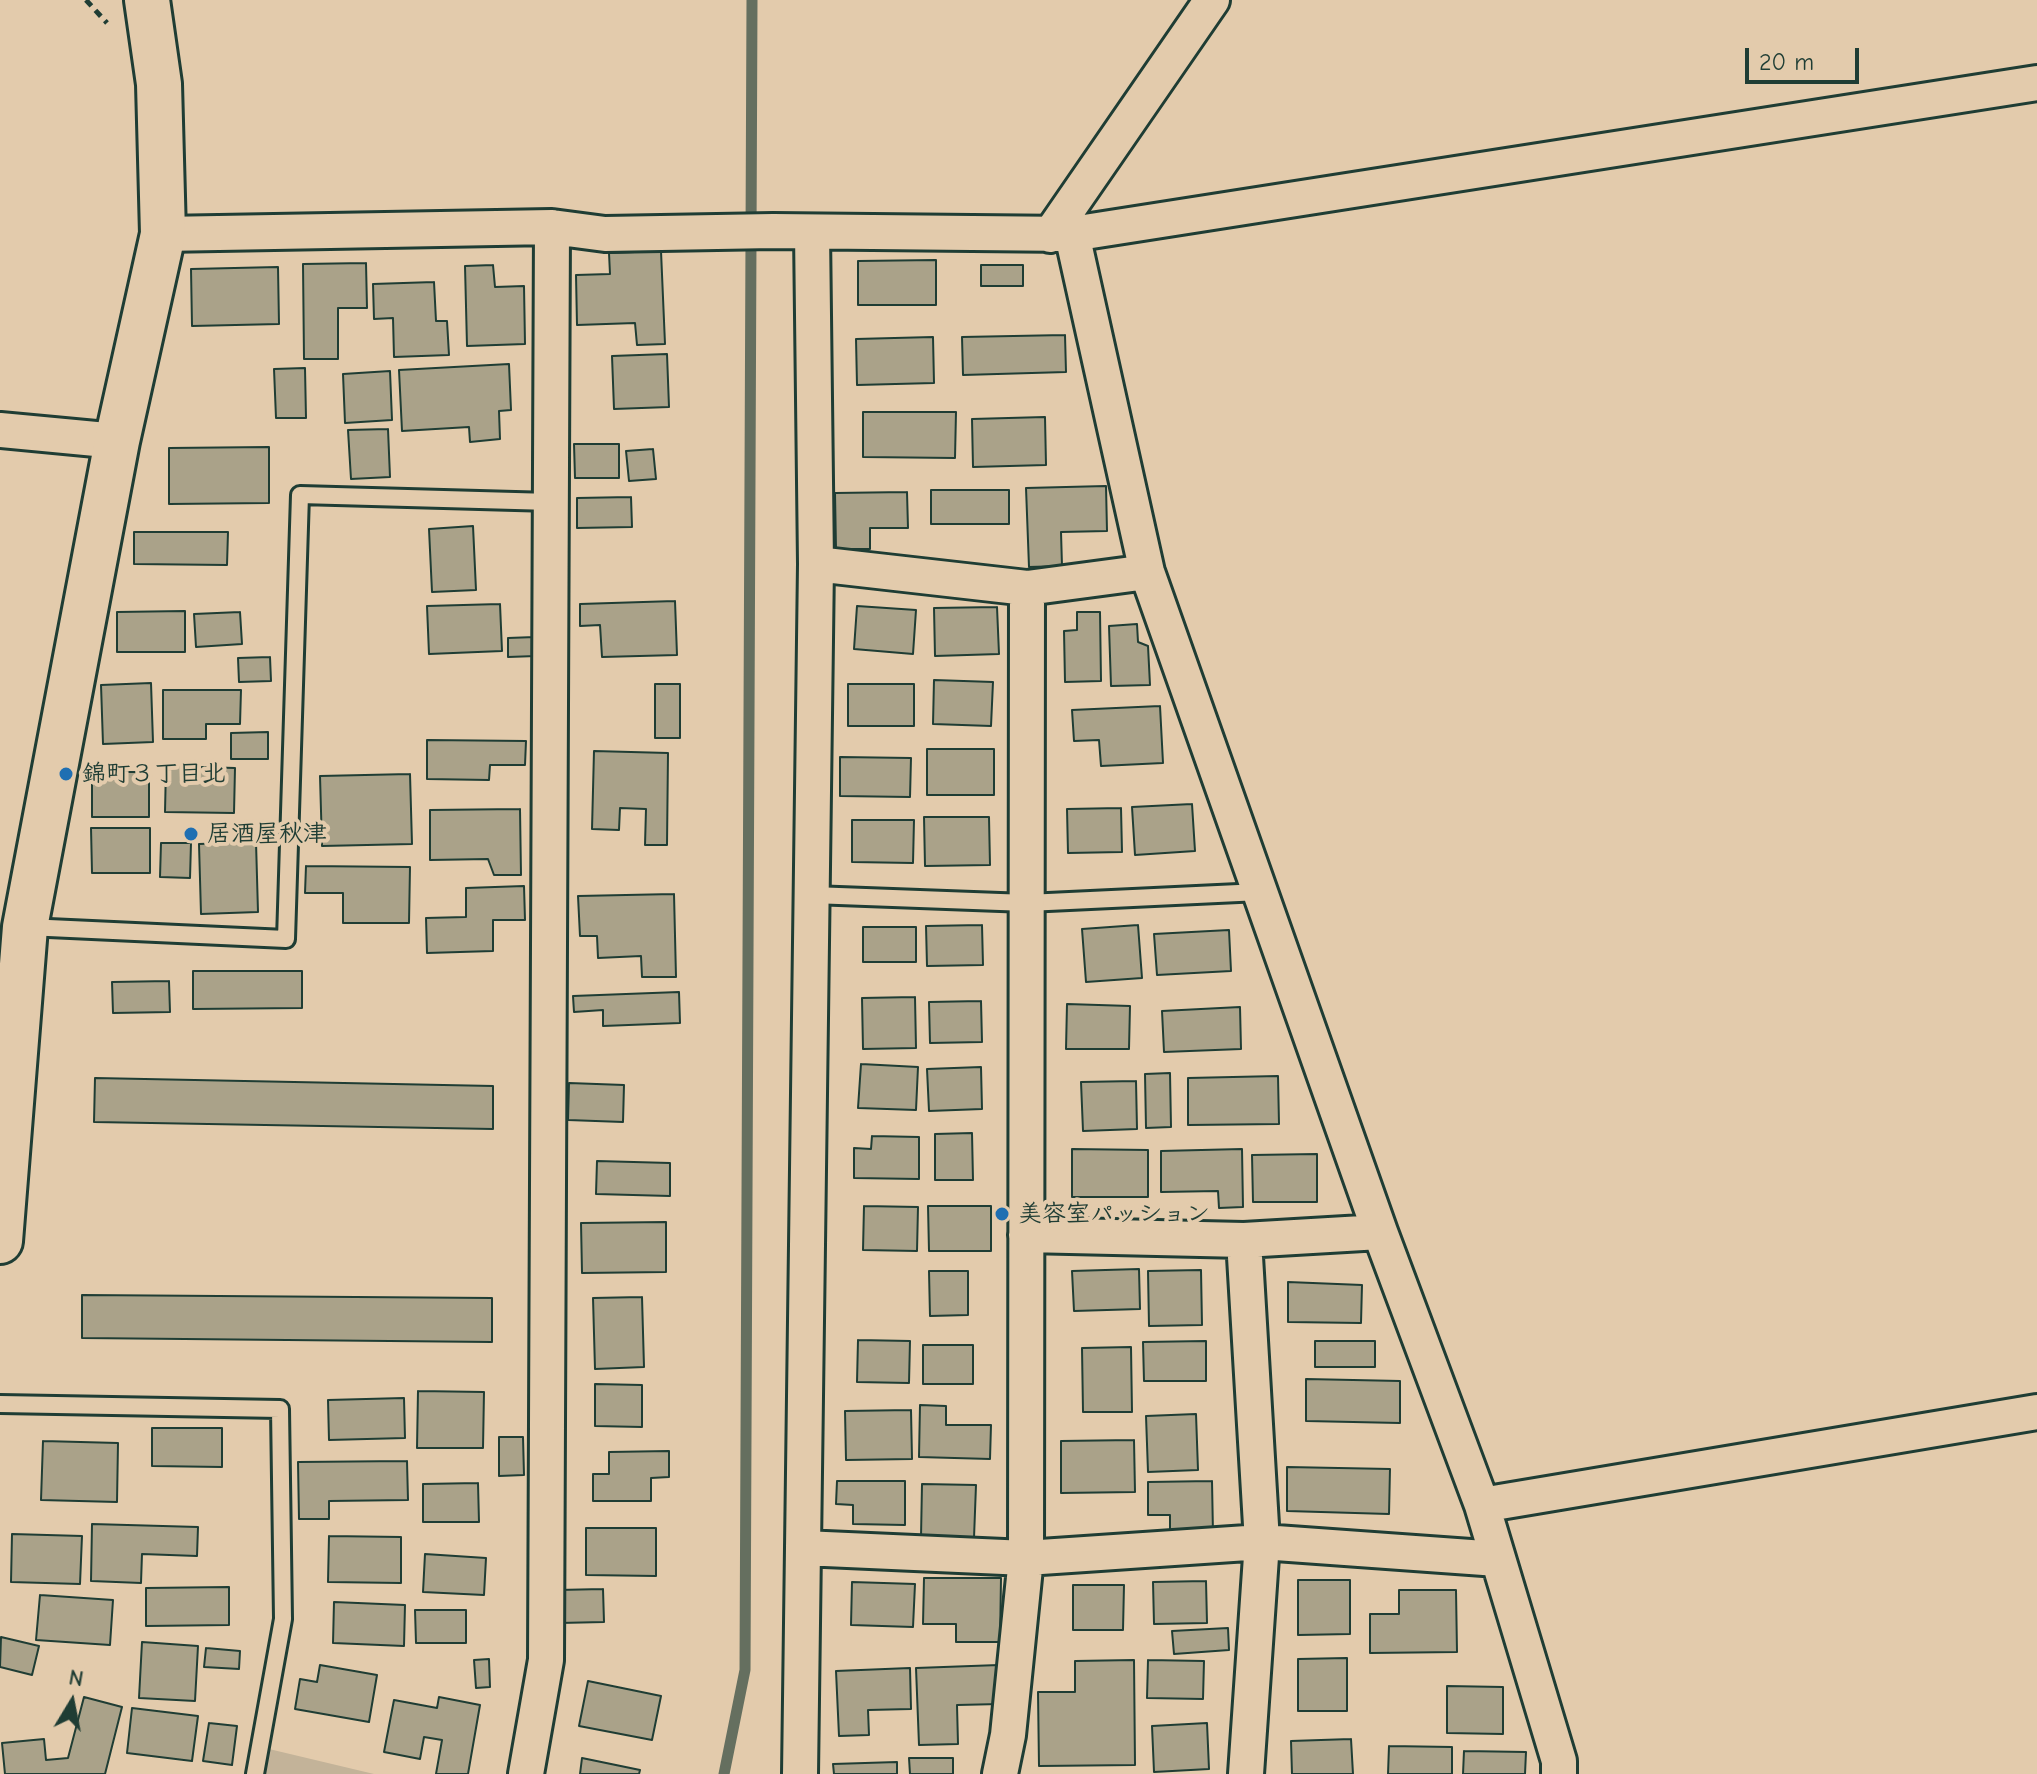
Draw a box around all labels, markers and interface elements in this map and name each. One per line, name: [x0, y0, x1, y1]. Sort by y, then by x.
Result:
scale bar: [1749, 32, 1863, 82]
text: 20 m: [1759, 48, 1814, 76]
place label: 錦町３丁目北: [82, 760, 226, 788]
marker: 錦町３丁目北: [57, 765, 75, 783]
place label: 居酒屋秋津: [207, 820, 327, 848]
marker: 居酒屋秋津: [182, 825, 200, 843]
place label: 美容室パッション: [1018, 1200, 1210, 1228]
marker: 美容室パッション: [993, 1205, 1011, 1223]
north arrow: [32, 1662, 112, 1742]
text: N: [67, 1664, 85, 1692]

